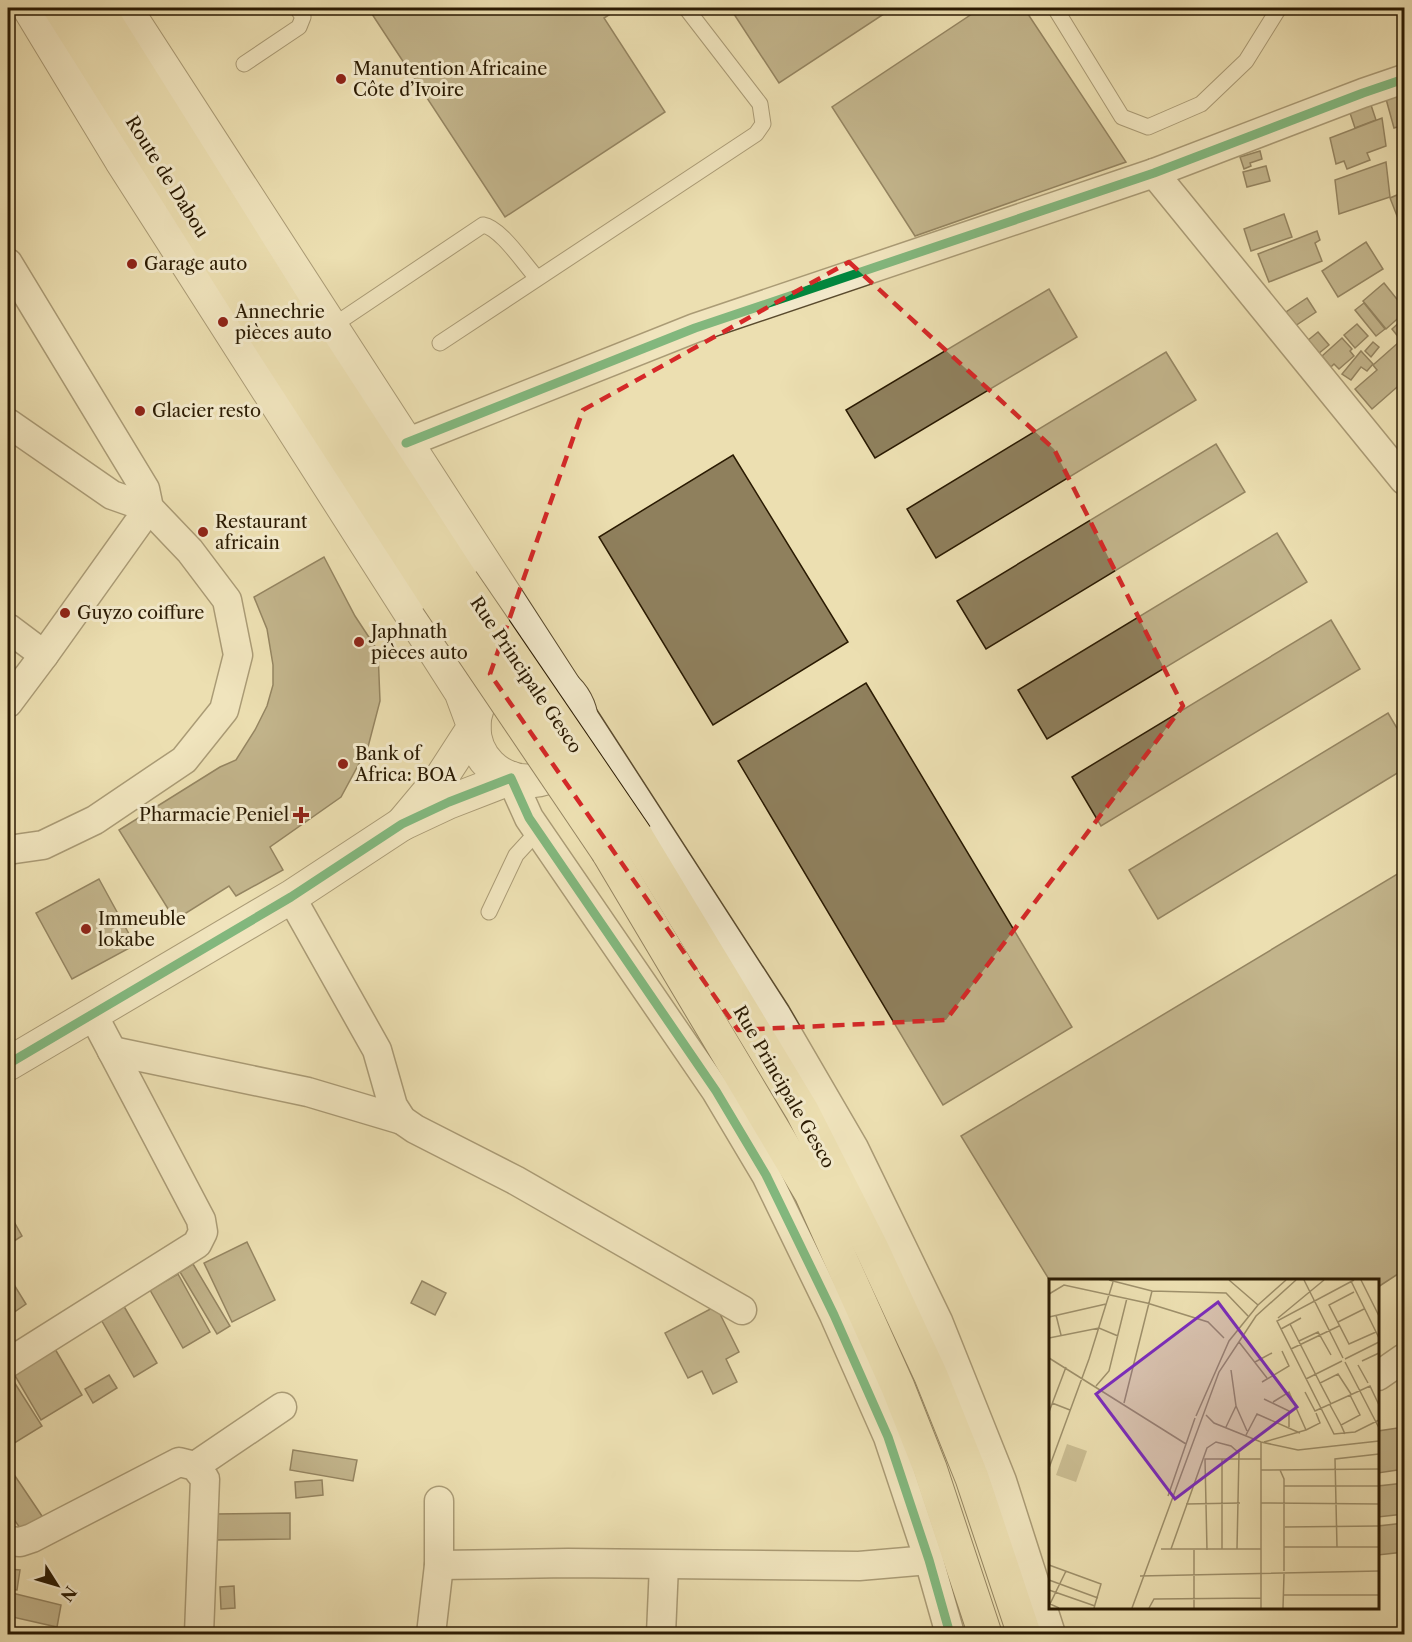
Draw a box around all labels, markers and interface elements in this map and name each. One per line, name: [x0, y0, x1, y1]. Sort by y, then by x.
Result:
place label: Manutention Africaine Côte d’Ivoire: [353, 58, 547, 101]
marker: Manutention Africaine Côte d’Ivoire: [334, 72, 348, 86]
street label: Route de Dabou: [121, 112, 213, 242]
place label: Garage auto: [144, 253, 247, 275]
marker: Garage auto: [125, 257, 139, 271]
place label: Annechrie pièces auto: [234, 301, 332, 344]
marker: Annechrie pièces auto: [216, 315, 230, 329]
place label: Glacier resto: [152, 400, 261, 422]
marker: Glacier resto: [133, 404, 147, 418]
place label: Restaurant africain: [215, 511, 308, 554]
marker: Restaurant africain: [196, 525, 210, 539]
street label: Rue Principale Gesco: [465, 593, 587, 757]
place label: Guyzo coiffure: [77, 602, 204, 624]
marker: Guyzo coiffure: [58, 606, 72, 620]
place label: Japhnath pièces auto: [368, 621, 468, 664]
marker: Japhnath pièces auto: [352, 635, 366, 649]
place label: Bank of Africa: BOA: [354, 743, 458, 786]
marker: Bank of Africa: BOA: [336, 757, 350, 771]
place label: Pharmacie Peniel: [139, 804, 289, 826]
marker: Pharmacie Peniel: [294, 808, 308, 822]
place label: Immeuble lokabe: [98, 908, 186, 951]
marker: Immeuble lokabe: [79, 922, 93, 936]
street label: Rue Principale Gesco: [728, 1002, 840, 1172]
inset map: [1049, 1279, 1379, 1609]
north arrow: [27, 1555, 87, 1615]
text: N: [57, 1582, 81, 1606]

